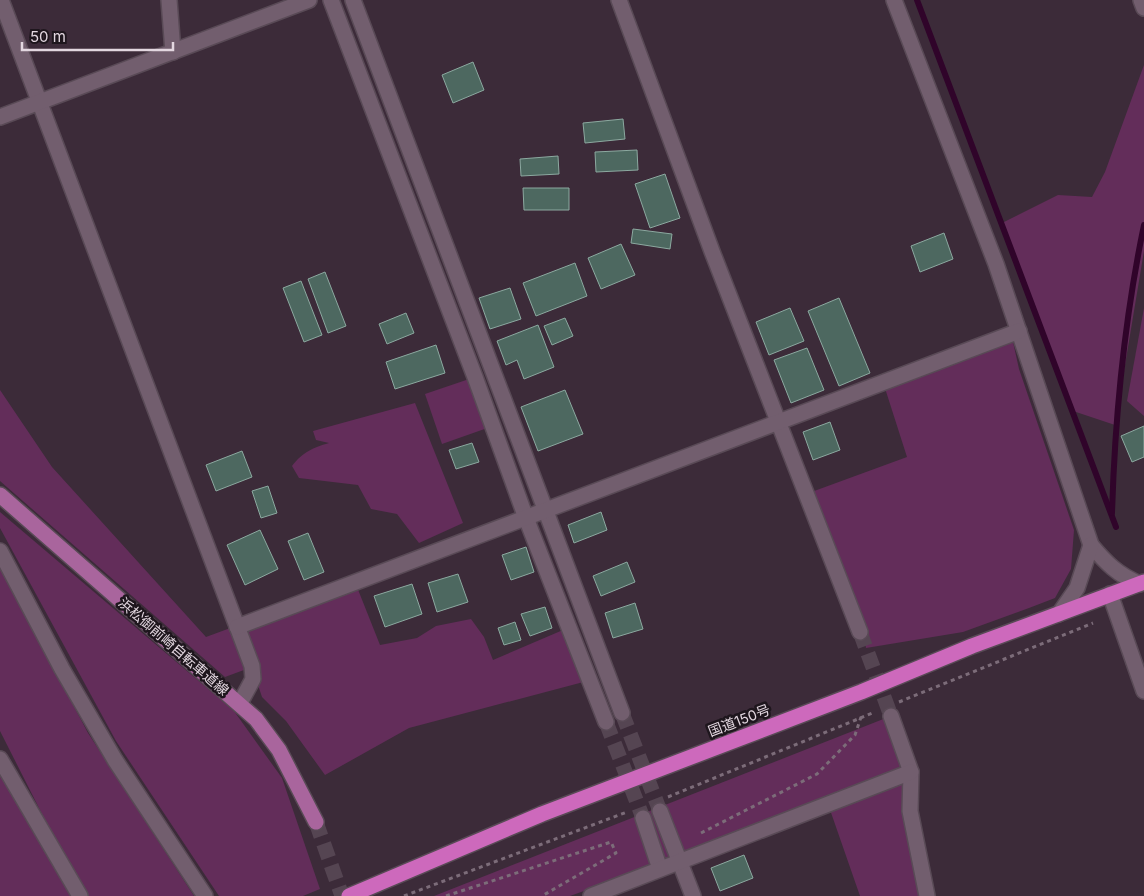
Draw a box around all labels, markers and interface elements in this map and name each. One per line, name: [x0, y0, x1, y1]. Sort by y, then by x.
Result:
scale bar: [22, 20, 174, 52]
text: 50 m: [30, 27, 66, 46]
street label: 浜松御前崎自転車道線: [116, 594, 232, 698]
street label: 国道150号: [706, 700, 772, 740]

